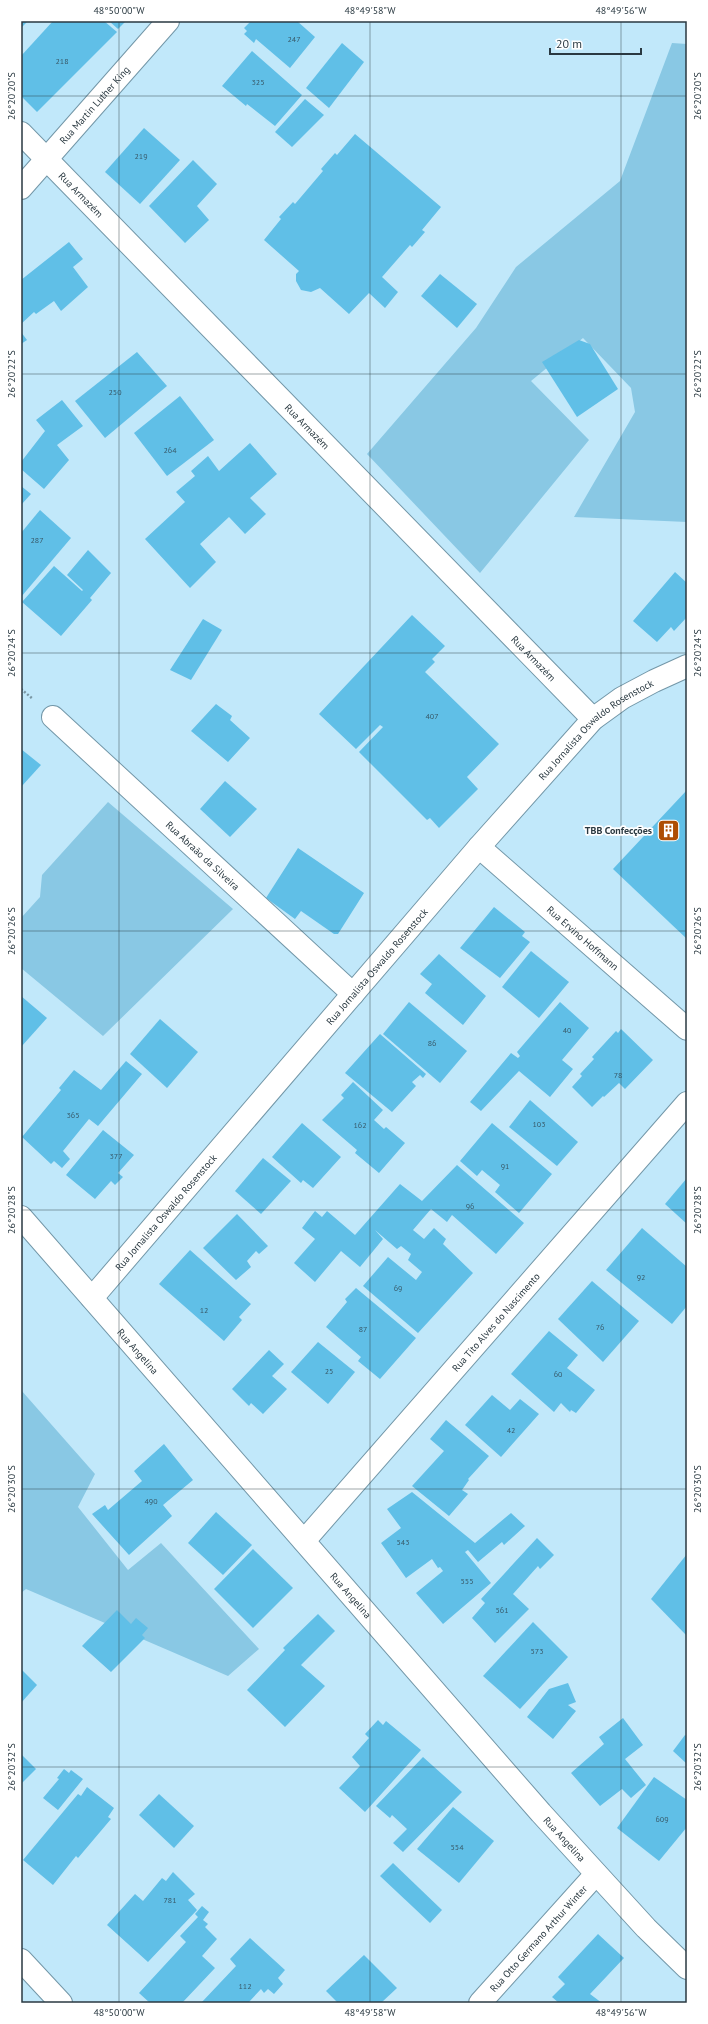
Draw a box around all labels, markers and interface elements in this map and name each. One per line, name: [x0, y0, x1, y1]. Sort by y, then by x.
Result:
text: 48°50'00"W: [93, 4, 145, 17]
text: 48°49'58"W: [344, 4, 396, 17]
text: 48°49'56"W: [595, 4, 647, 17]
scale bar: [550, 30, 641, 56]
house number: 247: [287, 34, 301, 44]
text: 20 m: [556, 36, 582, 51]
house number: 218: [55, 56, 69, 66]
street label: Rua Martin Luther King: [57, 63, 133, 147]
text: 26°20'20"S: [5, 72, 18, 120]
text: 26°20'20"S: [691, 72, 704, 120]
house number: 325: [251, 77, 265, 87]
house number: 219: [134, 151, 148, 161]
street label: Rua Armazém: [56, 169, 106, 220]
text: 26°20'22"S: [5, 350, 18, 398]
text: 26°20'22"S: [691, 350, 704, 398]
house number: 250: [108, 387, 122, 397]
street label: Rua Armazém: [282, 401, 332, 452]
house number: 264: [163, 445, 177, 455]
house number: 287: [30, 535, 44, 545]
text: 26°20'24"S: [5, 629, 18, 677]
text: 26°20'24"S: [691, 629, 704, 677]
street label: Rua Armazém: [508, 633, 558, 684]
street label: Rua Jornalista Oswaldo Rosenstock: [536, 677, 656, 783]
house number: 407: [425, 711, 439, 721]
building icon: TBB Confecções: [655, 817, 681, 843]
street label: Rua Abraão da Silveira: [163, 818, 242, 893]
place label: TBB Confecções: [585, 824, 652, 837]
street label: Rua Ervino Hoffmann: [544, 903, 621, 973]
street label: Rua Jornalista Oswaldo Rosenstock: [323, 906, 431, 1028]
text: 26°20'26"S: [5, 907, 18, 955]
text: 26°20'26"S: [691, 907, 704, 955]
house number: 40: [563, 1025, 572, 1035]
house number: 86: [428, 1038, 436, 1048]
house number: 78: [614, 1070, 622, 1080]
house number: 365: [66, 1110, 80, 1120]
house number: 103: [532, 1119, 546, 1129]
house number: 162: [353, 1120, 367, 1130]
house number: 377: [109, 1151, 123, 1161]
street label: Rua Jornalista Oswaldo Rosenstock: [112, 1151, 220, 1274]
house number: 91: [501, 1161, 509, 1171]
text: 26°20'28"S: [5, 1186, 18, 1234]
text: 26°20'28"S: [691, 1186, 704, 1234]
house number: 96: [466, 1201, 474, 1211]
street label: Rua Tito Alves do Nascimento: [449, 1270, 543, 1374]
house number: 92: [637, 1272, 645, 1282]
house number: 69: [394, 1283, 402, 1293]
house number: 12: [200, 1305, 208, 1315]
house number: 76: [596, 1322, 604, 1332]
house number: 87: [359, 1324, 367, 1334]
street label: Rua Angelina: [114, 1326, 161, 1377]
house number: 25: [325, 1366, 333, 1376]
house number: 60: [554, 1369, 563, 1379]
house number: 42: [507, 1425, 515, 1435]
text: 26°20'30"S: [5, 1465, 18, 1513]
text: 26°20'30"S: [691, 1465, 704, 1513]
house number: 490: [144, 1496, 158, 1506]
house number: 543: [396, 1537, 410, 1547]
street label: Rua Angelina: [327, 1570, 374, 1621]
house number: 555: [460, 1576, 474, 1586]
house number: 561: [495, 1605, 509, 1615]
house number: 573: [530, 1646, 544, 1656]
text: 26°20'32"S: [5, 1743, 18, 1791]
text: 26°20'32"S: [691, 1743, 704, 1791]
street label: Rua Angelina: [540, 1814, 588, 1864]
house number: 609: [655, 1814, 669, 1824]
house number: 554: [450, 1842, 464, 1852]
street label: Rua Otto Germano Arthur Winter: [487, 1882, 590, 1995]
house number: 781: [163, 1895, 177, 1905]
house number: 112: [238, 1981, 252, 1991]
text: 48°50'00"W: [93, 2006, 145, 2019]
text: 48°49'58"W: [344, 2006, 396, 2019]
text: 48°49'56"W: [595, 2006, 647, 2019]

